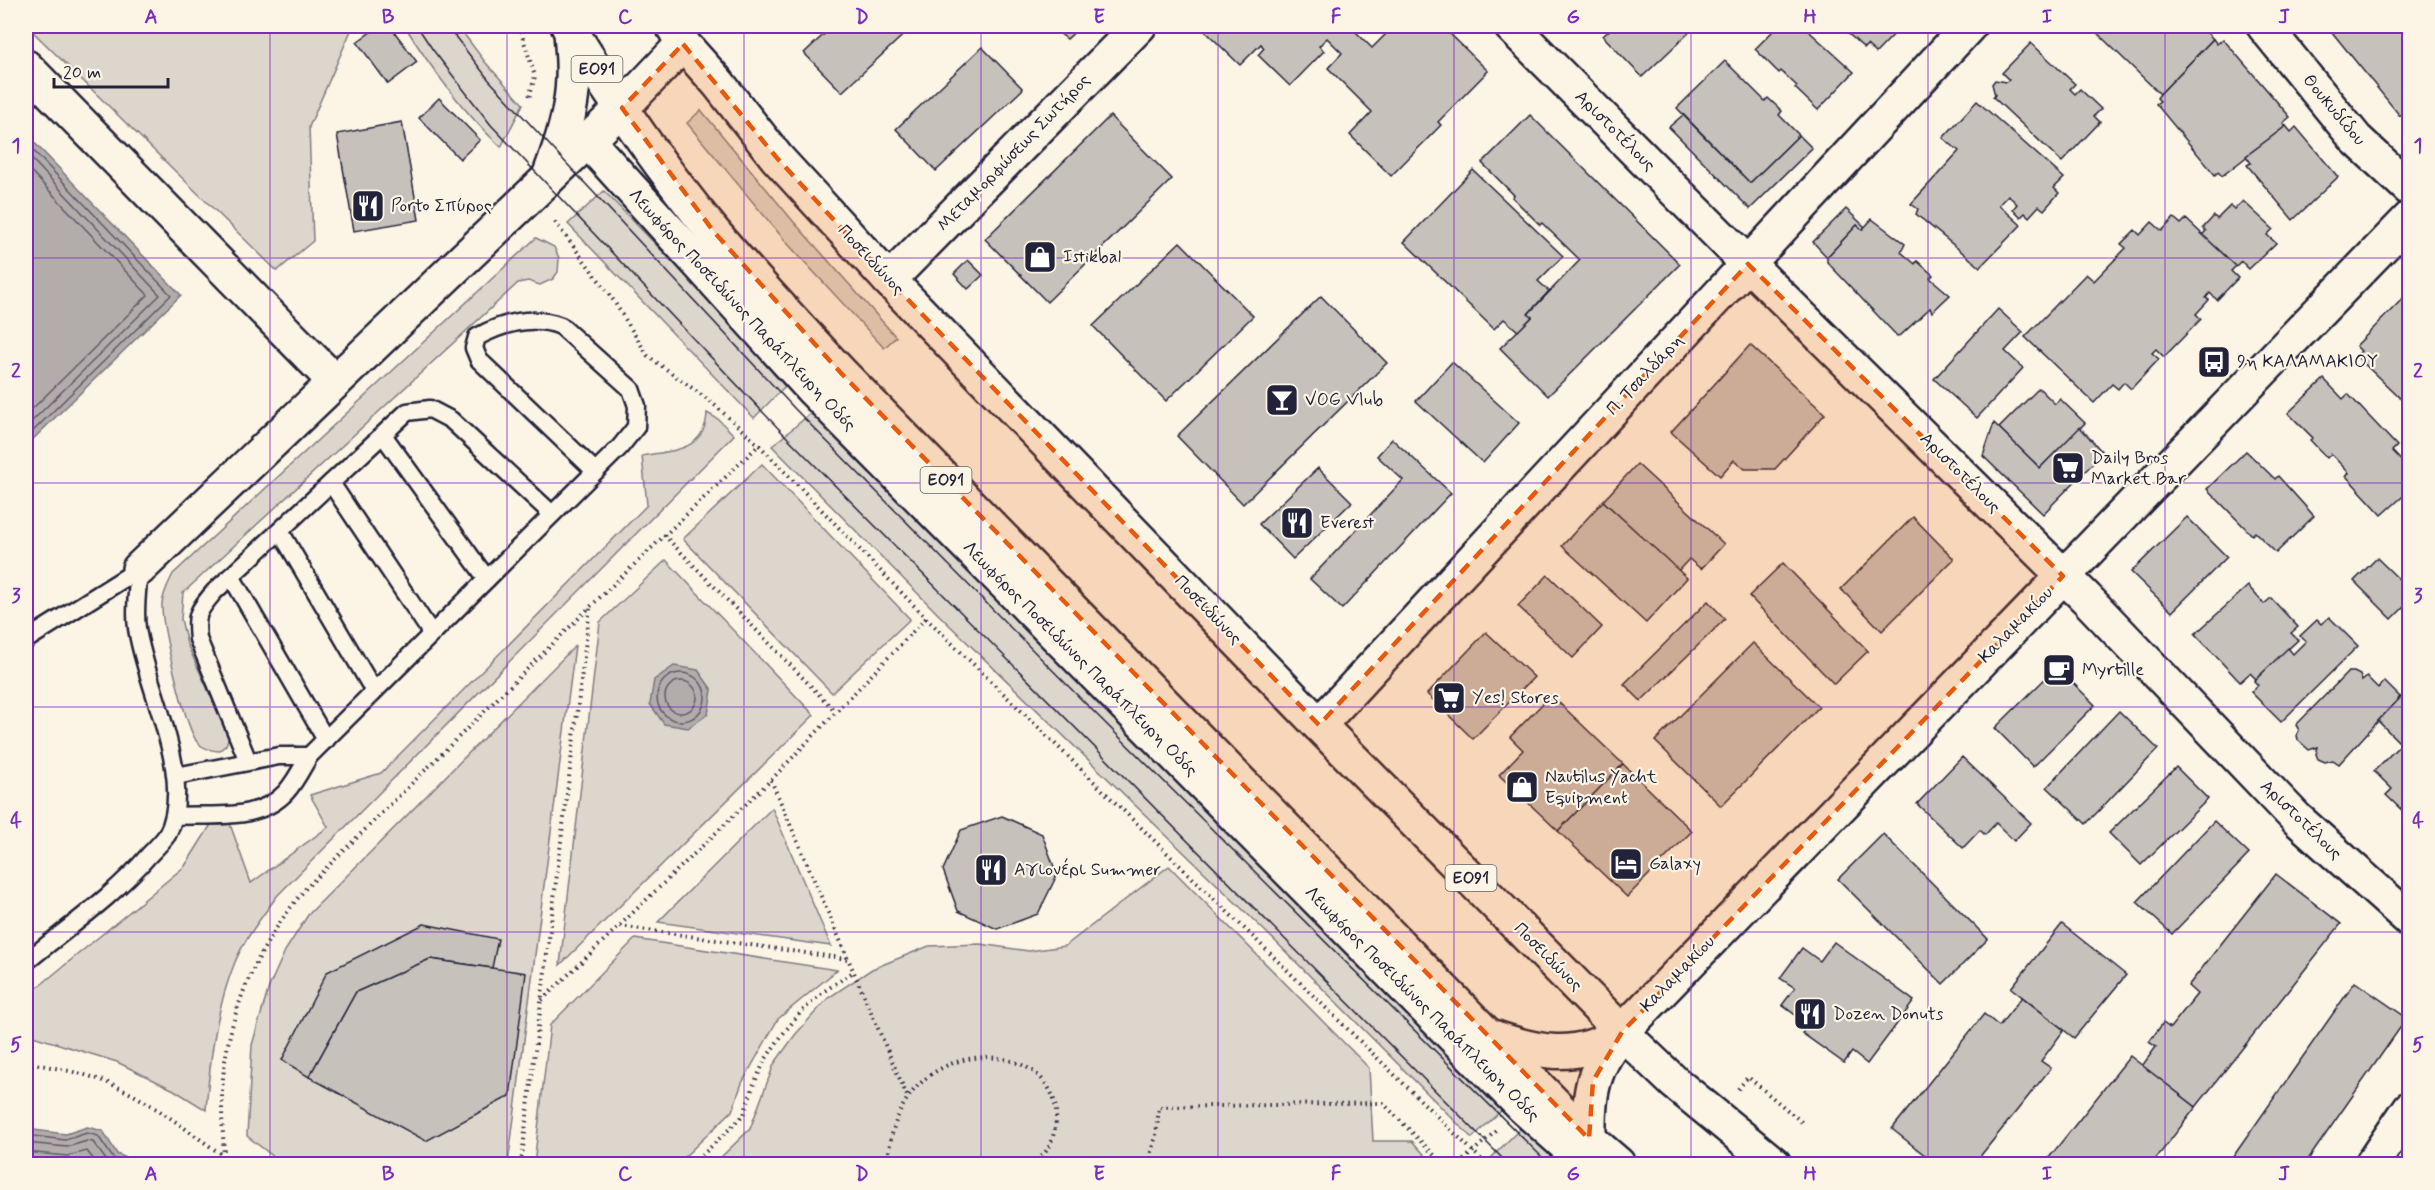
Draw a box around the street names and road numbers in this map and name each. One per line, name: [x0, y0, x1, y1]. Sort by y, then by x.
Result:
road number: ΕΟ91: [572, 56, 622, 82]
street label: Μεταμορφώσεως Σωτήρος: [932, 69, 1096, 237]
street label: Θουκυδίδου: [2297, 69, 2371, 151]
street label: Αριστοτέλους: [1569, 84, 1662, 177]
street label: Λεωφόρος Ποσειδώνος Παράπλευρη Οδός: [623, 183, 861, 437]
street label: Ποσειδώνος: [832, 219, 910, 301]
street label: Π. Τσαλδάρη: [1601, 329, 1689, 421]
street label: Αριστοτέλους: [1914, 426, 2007, 519]
road number: ΕΟ91: [920, 467, 972, 493]
street label: Λεωφόρος Ποσειδώνος Παράπλευρη Οδός: [957, 536, 1203, 782]
street label: Ποσειδώνος: [1169, 570, 1247, 650]
street label: Καλαμακίου: [1973, 581, 2059, 669]
street label: Αριστοτέλους: [2255, 774, 2348, 865]
road number: ΕΟ91: [1446, 865, 1496, 891]
street label: Λεωφόρος Ποσειδώνος Παράπλευρη Οδός: [1299, 881, 1545, 1127]
street label: Ποσειδώνος: [1508, 917, 1588, 997]
street label: Καλαμακίου: [1635, 930, 1721, 1018]

